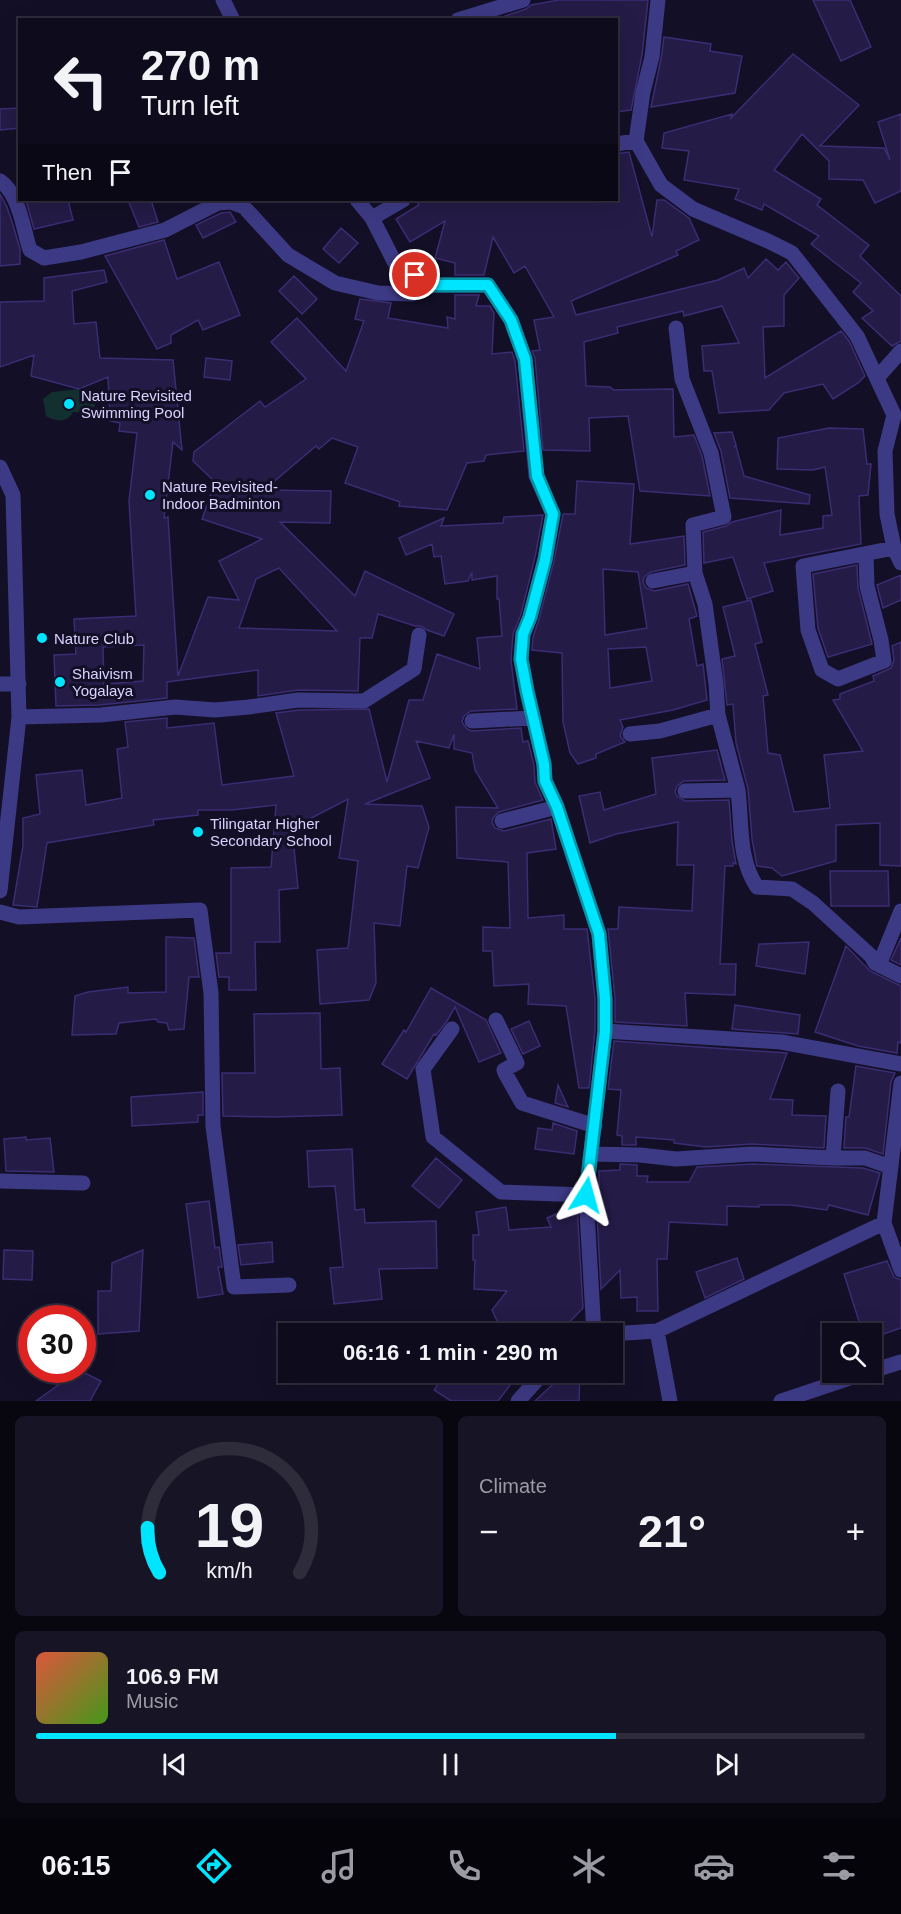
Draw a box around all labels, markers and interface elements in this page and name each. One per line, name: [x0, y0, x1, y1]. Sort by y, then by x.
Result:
icon: left: [42, 42, 120, 120]
text: 270 m: [141, 42, 260, 89]
text: Turn left: [141, 91, 239, 121]
icon: arrive: [104, 156, 137, 189]
text: Then: [42, 160, 92, 185]
pin: [389, 249, 440, 300]
icon: arrive: [398, 258, 431, 291]
place label: Nature Revisited Swimming Pool: [81, 387, 192, 421]
marker: Nature Revisited Swimming Pool: [62, 397, 76, 411]
place label: Nature Revisited- Indoor Badminton: [162, 478, 280, 512]
marker: Nature Revisited- Indoor Badminton: [143, 488, 157, 502]
place label: Nature Club: [54, 630, 134, 647]
marker: Nature Club: [35, 631, 49, 645]
place label: Shaivism Yogalaya: [72, 665, 134, 699]
marker: Shaivism Yogalaya: [53, 675, 67, 689]
place label: Tilingatar Higher Secondary School: [210, 815, 332, 849]
marker: Tilingatar Higher Secondary School: [191, 825, 205, 839]
position arrow: [554, 1163, 618, 1227]
speed limit sign: 30: [18, 1305, 96, 1383]
map controls: [822, 1323, 882, 1383]
button: search: [822, 1323, 882, 1383]
text: 06:16 · 1 min · 290 m: [343, 1340, 558, 1365]
text: Climate: [479, 1475, 547, 1497]
text: 19: [194, 1491, 264, 1560]
text: 21°: [638, 1506, 706, 1557]
text: −: [479, 1513, 498, 1550]
text: +: [846, 1513, 865, 1550]
text: km/h: [206, 1559, 252, 1583]
text: 106.9 FM: [126, 1664, 219, 1689]
text: Music: [126, 1690, 178, 1712]
icon: previous: [158, 1748, 191, 1781]
icon: pause: [434, 1748, 467, 1781]
icon: next: [710, 1748, 743, 1781]
icon: directions: [193, 1845, 235, 1887]
icon: music: [318, 1845, 360, 1887]
icon: phone: [443, 1845, 485, 1887]
icon: climate: [568, 1845, 610, 1887]
icon: car: [693, 1845, 735, 1887]
icon: filters: [818, 1845, 860, 1887]
text: 06:15: [41, 1851, 110, 1881]

